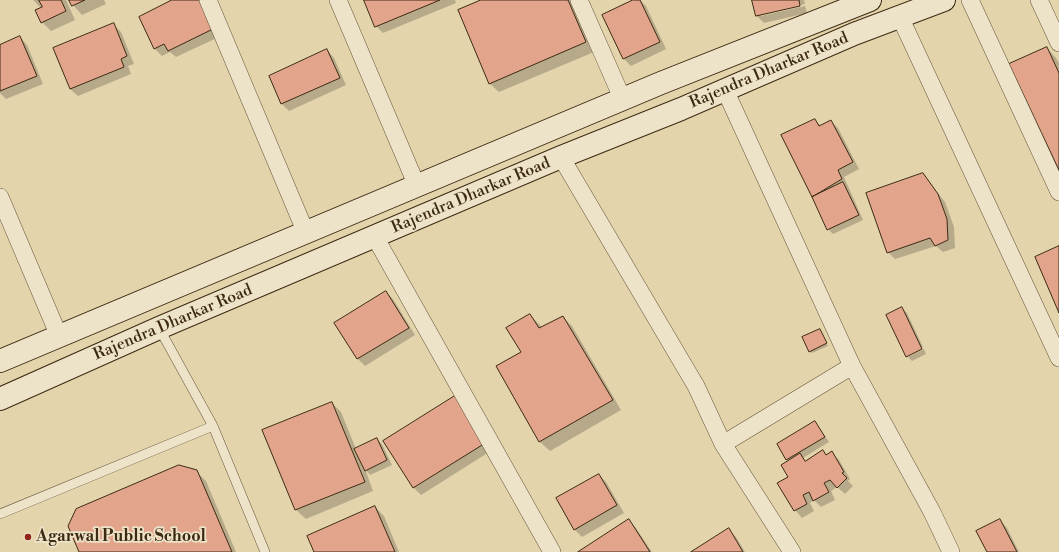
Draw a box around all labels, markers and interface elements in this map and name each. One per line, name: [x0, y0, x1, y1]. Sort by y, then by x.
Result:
street label: Rajendra Dharkar Road: [687, 29, 851, 113]
street label: Rajendra Dharkar Road: [389, 154, 553, 238]
street label: Rajendra Dharkar Road: [91, 281, 255, 365]
place label: Agarwal Public School: [36, 527, 206, 547]
marker: Agarwal Public School: [23, 532, 33, 542]

